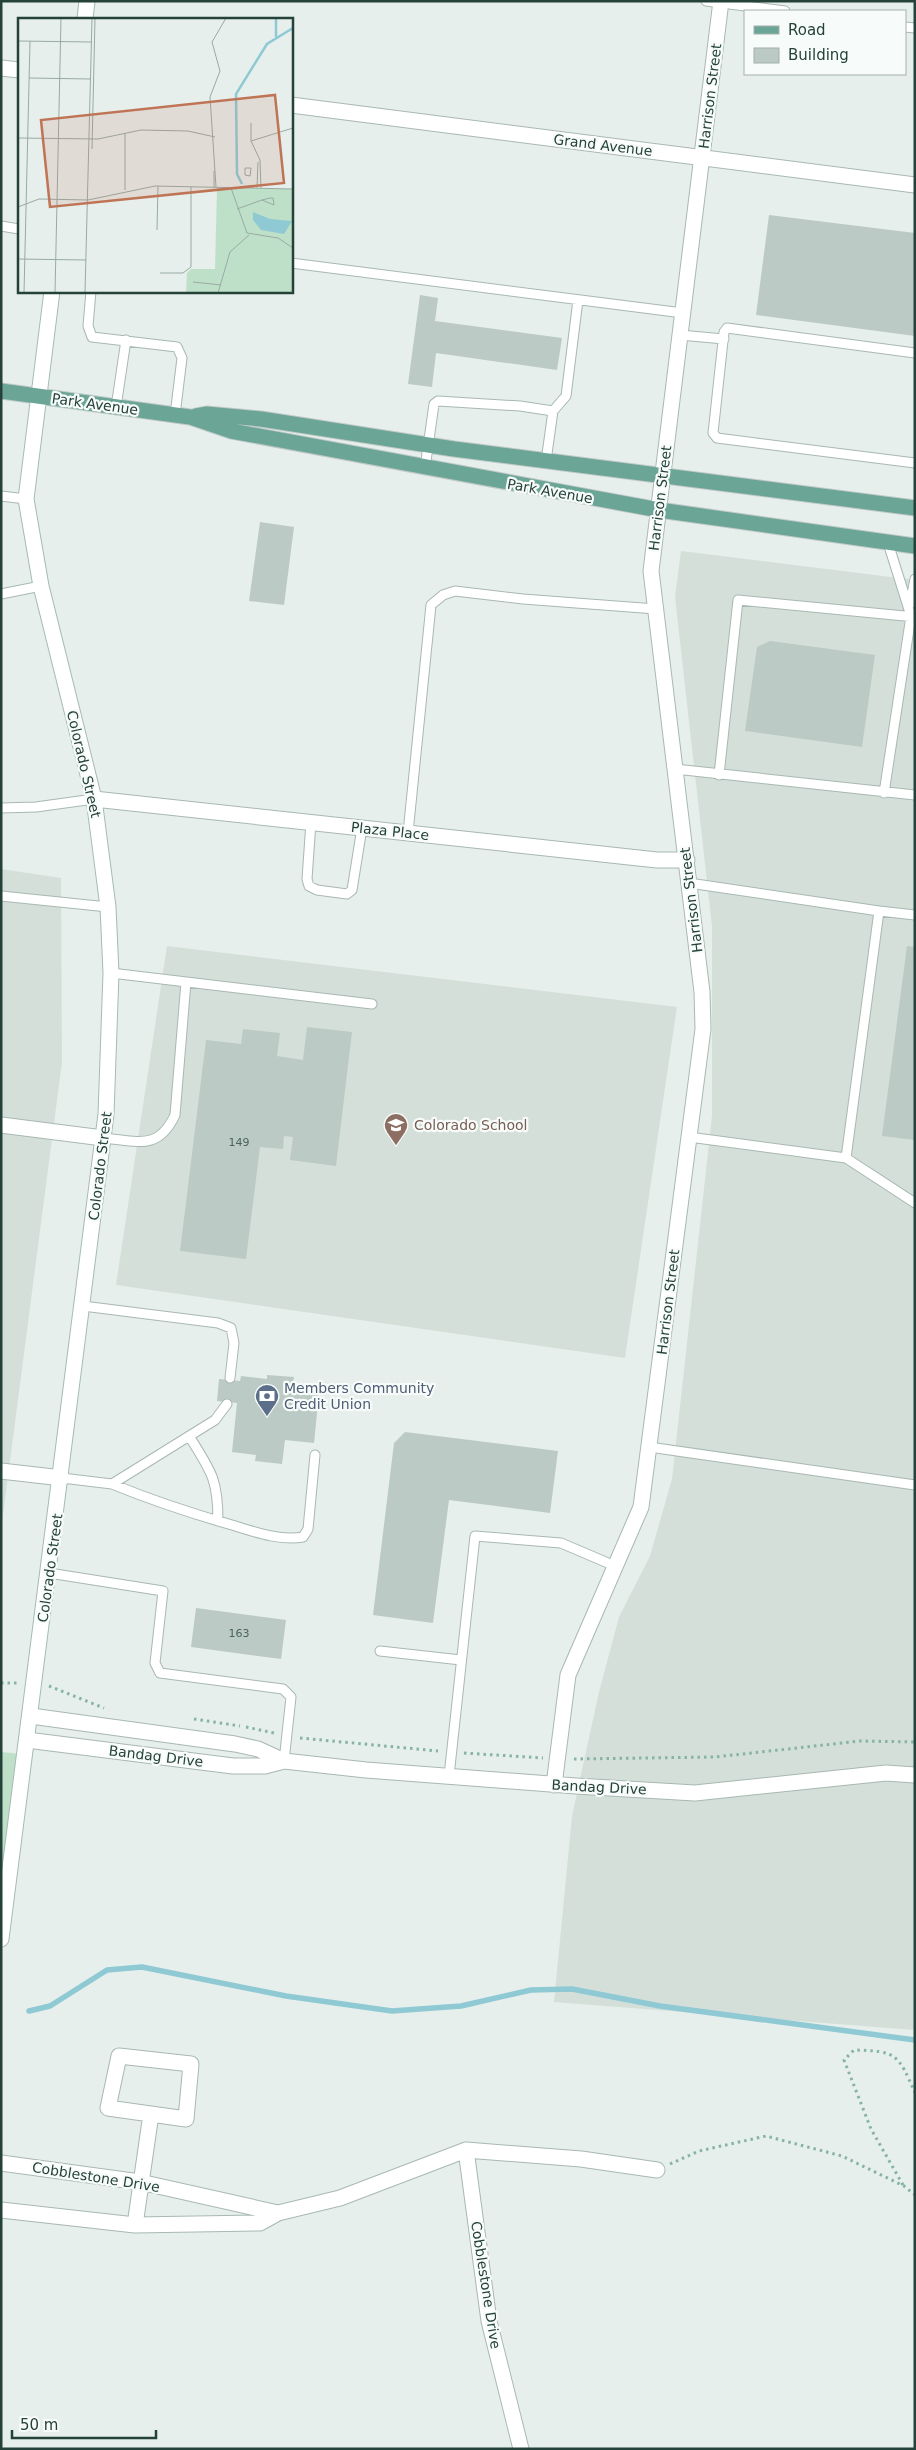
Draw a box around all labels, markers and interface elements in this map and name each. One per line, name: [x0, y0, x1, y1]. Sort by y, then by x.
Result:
legend: [744, 10, 906, 75]
inset map: [18, 18, 292, 292]
text: Road: [788, 21, 826, 39]
street label: Harrison Street: [696, 42, 724, 150]
text: Building: [788, 46, 849, 64]
street label: Grand Avenue: [553, 131, 653, 159]
street label: Park Avenue: [51, 390, 139, 418]
street label: Harrison Street: [646, 444, 674, 552]
street label: Park Avenue: [506, 476, 594, 506]
street label: Colorado Street: [64, 709, 104, 820]
street label: Plaza Place: [350, 819, 430, 843]
street label: Harrison Street: [677, 846, 705, 954]
street label: Colorado Street: [85, 1110, 115, 1221]
school or university icon: Colorado School: [383, 1112, 409, 1146]
place label: Colorado School: [414, 1117, 528, 1133]
house number: 149: [229, 1136, 250, 1149]
street label: Harrison Street: [654, 1248, 682, 1356]
place label: Members Community Credit Union: [284, 1380, 434, 1412]
bank icon: Members Community Credit Union: [254, 1383, 280, 1417]
street label: Colorado Street: [34, 1512, 66, 1623]
house number: 163: [229, 1627, 250, 1640]
street label: Bandag Drive: [108, 1742, 204, 1770]
street label: Bandag Drive: [551, 1777, 647, 1797]
street label: Cobblestone Drive: [31, 2159, 161, 2195]
street label: Cobblestone Drive: [468, 2220, 504, 2350]
scale bar: [12, 2408, 156, 2440]
text: 50 m: [20, 2416, 58, 2434]

